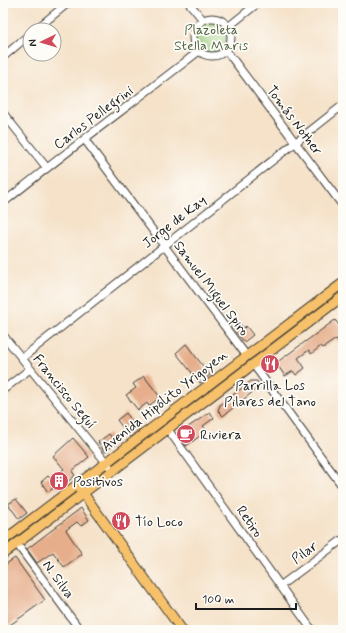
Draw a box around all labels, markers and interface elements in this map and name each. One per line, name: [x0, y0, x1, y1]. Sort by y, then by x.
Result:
park label: Plazoleta Stella Maris: [174, 21, 248, 55]
north arrow: [22, 22, 62, 62]
text: N: [26, 39, 40, 47]
street label: Carlos Pellegrini: [50, 82, 138, 155]
street label: Tomás Nother: [262, 82, 326, 159]
street label: Jorge de Kay: [139, 191, 211, 253]
street label: Samuel Miguel Spiro: [168, 237, 253, 341]
street label: Avenida Hipólito Yrigoyen: [98, 346, 231, 456]
street label: Francisco Seguí: [27, 351, 100, 434]
restaurant icon: Parrilla Los Pilares del Tano: [259, 353, 281, 375]
place label: Parrilla Los Pilares del Tano: [224, 377, 316, 411]
cafe icon: Riviera: [175, 423, 197, 445]
place label: Riviera: [200, 426, 242, 444]
building icon: Positivos: [48, 470, 70, 492]
place label: Positivos: [73, 473, 123, 491]
street label: Retiro: [232, 502, 267, 541]
restaurant icon: Tío Loco: [110, 510, 132, 532]
place label: Tío Loco: [135, 513, 183, 531]
street label: Pilar: [288, 537, 322, 568]
street label: N. Silva: [38, 557, 78, 602]
scale bar: [196, 585, 296, 611]
text: 100 m: [202, 592, 234, 608]

